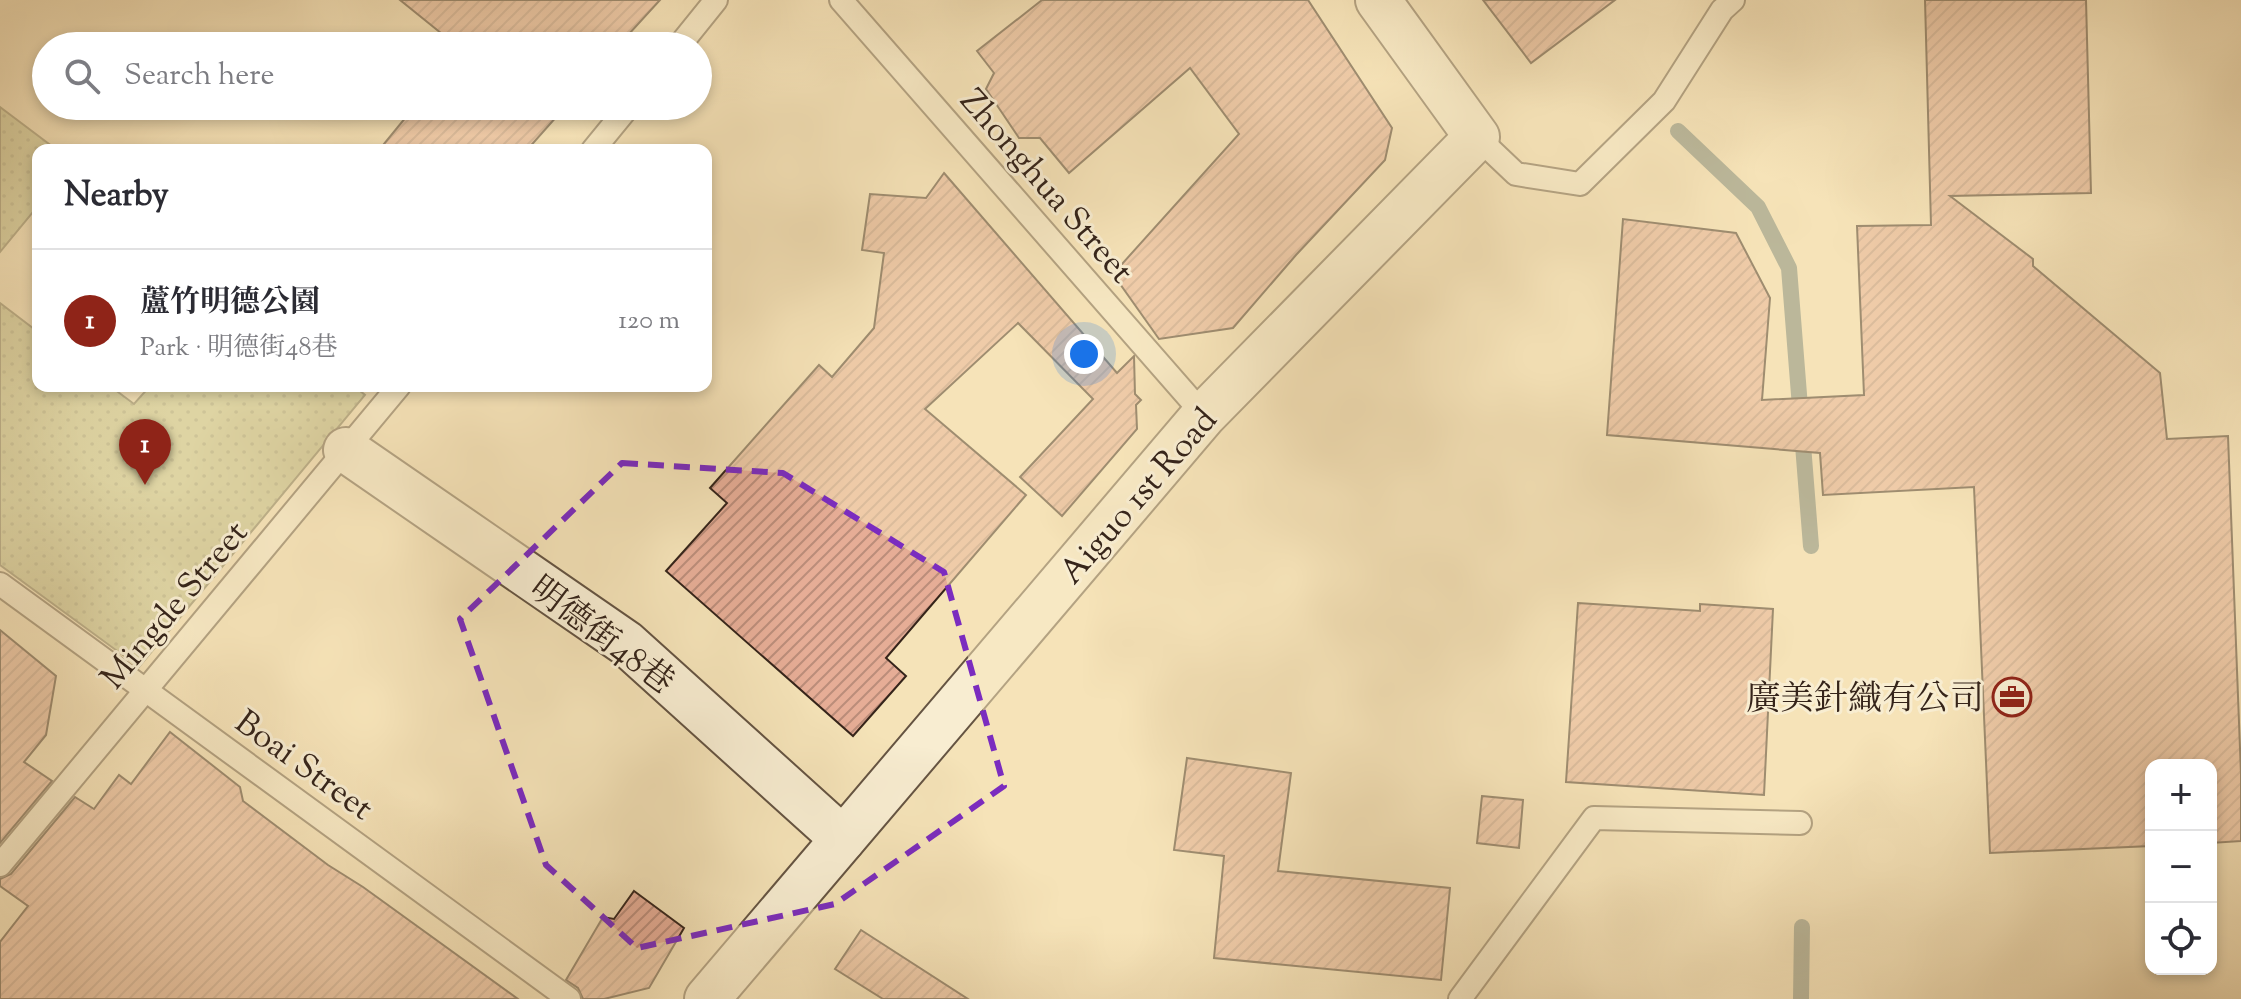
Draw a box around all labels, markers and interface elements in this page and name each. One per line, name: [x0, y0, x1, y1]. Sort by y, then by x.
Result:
search box: [32, 32, 712, 120]
icon: search: [60, 54, 104, 98]
text: Search here: [124, 55, 274, 98]
street label: Zhonghua Street: [947, 79, 1144, 296]
text: Nearby: [64, 172, 169, 221]
text: 蘆竹明德公園: [140, 282, 320, 325]
text: 1: [86, 303, 94, 340]
text: 120 m: [618, 303, 680, 340]
text: Park · 明德街48巷: [140, 330, 337, 367]
your location: [1064, 334, 1104, 374]
street label: Aiguo 1st Road: [1049, 398, 1230, 596]
pin: 1: [119, 419, 171, 485]
street label: Mingde Street: [90, 511, 261, 701]
street label: 明德街48巷: [518, 566, 684, 708]
place label: 廣美針織有公司: [1746, 676, 1984, 725]
office icon: 廣美針織有公司: [1991, 676, 2033, 718]
street label: Boai Street: [224, 700, 383, 834]
map controls: [2145, 759, 2217, 975]
button: +: [2145, 759, 2217, 831]
button: −: [2145, 831, 2217, 903]
button: locate: [2145, 903, 2217, 975]

